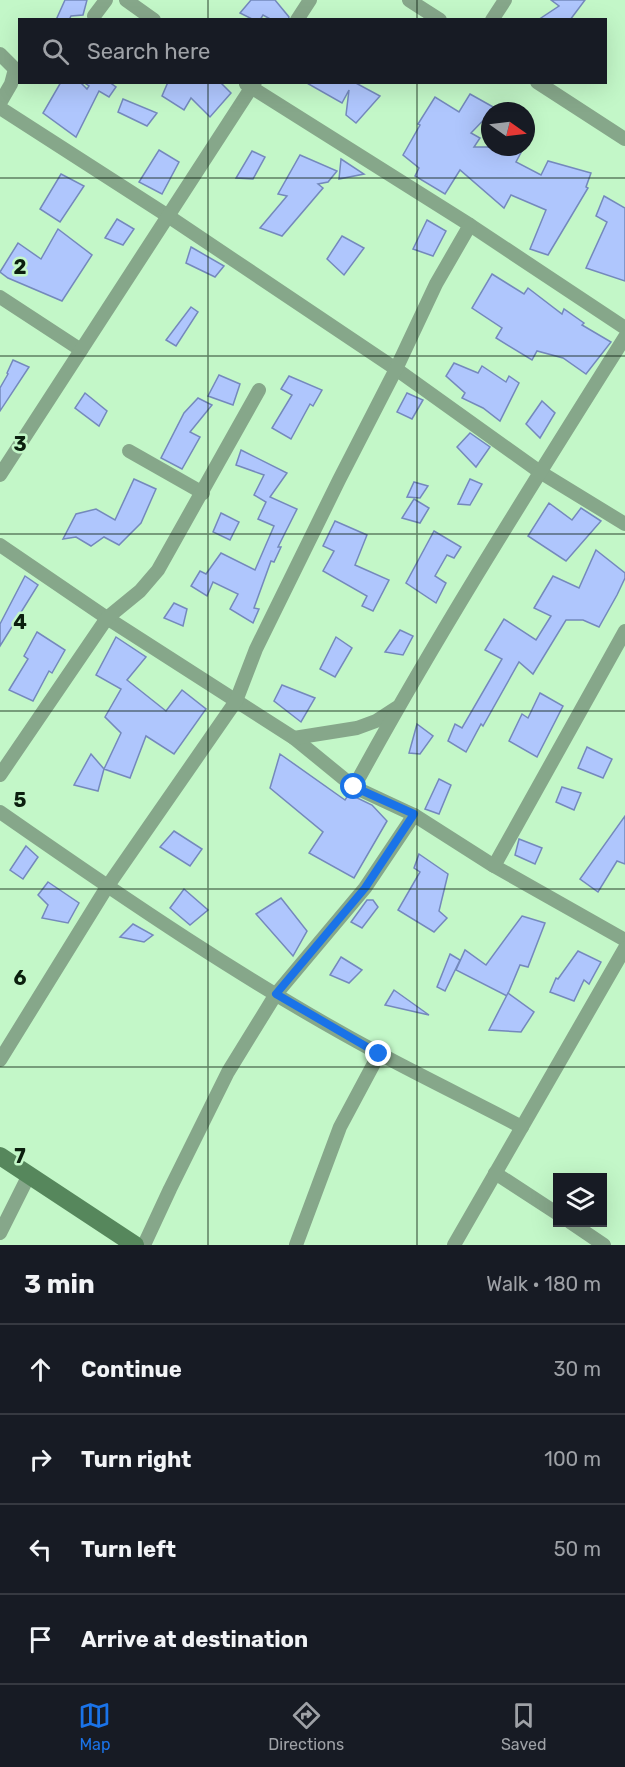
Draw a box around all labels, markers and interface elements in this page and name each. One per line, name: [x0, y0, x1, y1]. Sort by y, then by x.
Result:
search box: [18, 18, 607, 84]
icon: search: [39, 35, 72, 68]
text: Search here: [87, 38, 210, 65]
north arrow: [481, 102, 535, 156]
text: 2: [14, 255, 27, 279]
text: 3: [13, 432, 27, 456]
text: 4: [13, 610, 27, 634]
route start: [340, 773, 366, 799]
text: 5: [14, 788, 27, 812]
text: 6: [13, 966, 27, 990]
route end: [365, 1040, 391, 1066]
text: 7: [14, 1144, 26, 1168]
map controls: [553, 1173, 607, 1227]
button: layers: [553, 1173, 607, 1227]
text: 3 min: [24, 1269, 95, 1300]
text: Walk · 180 m: [486, 1272, 601, 1296]
icon: ahead: [24, 1353, 57, 1386]
text: Continue: [81, 1356, 182, 1383]
text: 30 m: [554, 1357, 601, 1381]
icon: right: [24, 1443, 57, 1476]
text: Turn right: [81, 1446, 191, 1473]
text: 100 m: [544, 1447, 601, 1471]
icon: left: [24, 1533, 57, 1566]
text: Turn left: [81, 1536, 176, 1563]
text: 50 m: [554, 1537, 601, 1561]
icon: arrive: [24, 1623, 57, 1656]
text: Arrive at destination: [81, 1626, 308, 1653]
tab: Map: [78, 1699, 111, 1754]
tab: Directions: [268, 1699, 344, 1754]
tab: Saved: [501, 1699, 547, 1754]

